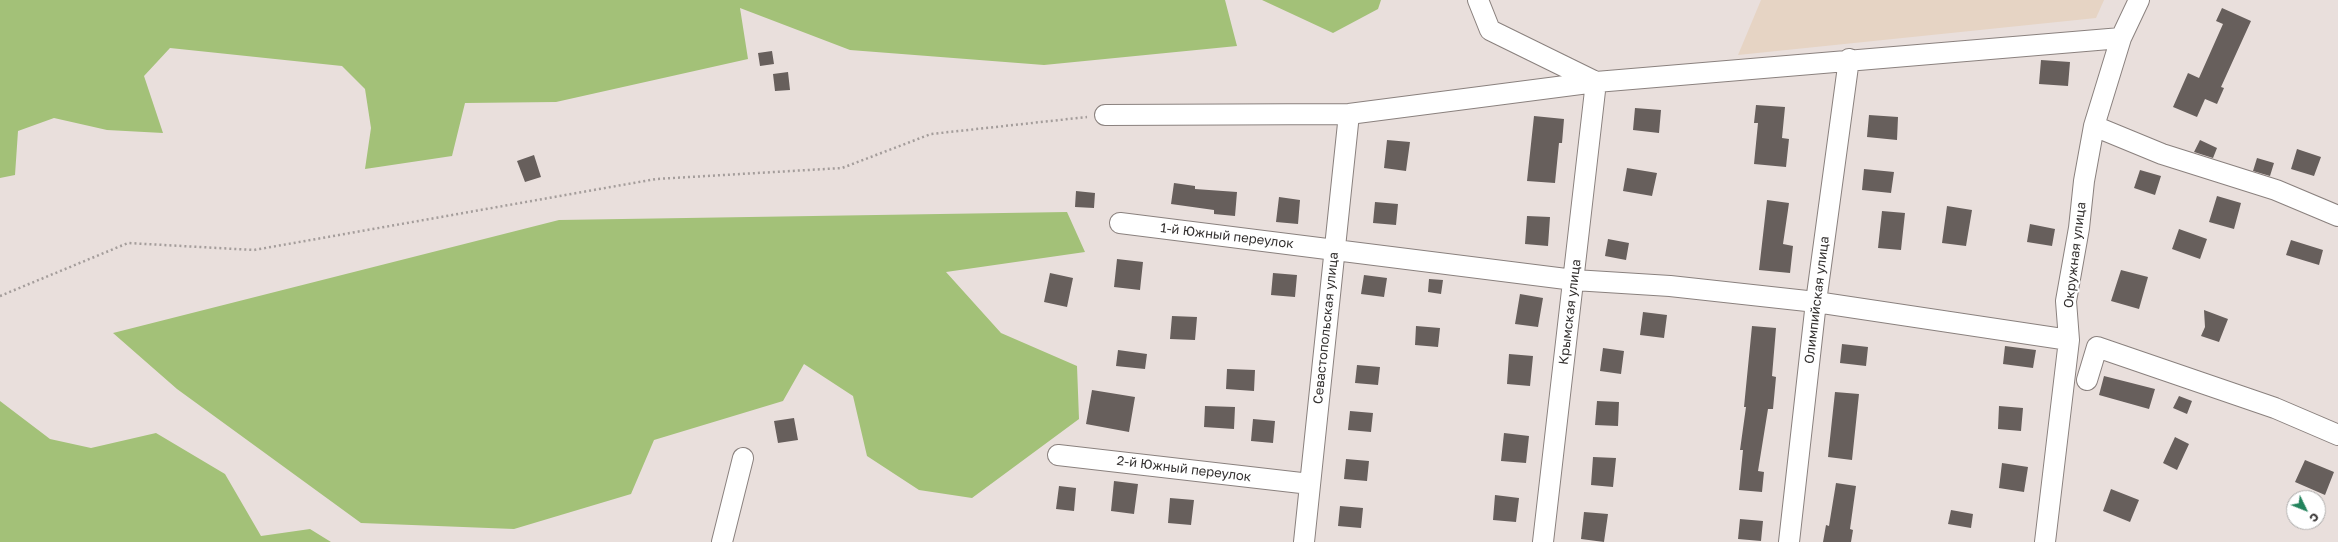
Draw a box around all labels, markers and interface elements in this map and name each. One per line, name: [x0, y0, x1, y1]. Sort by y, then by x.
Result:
street label: Окружная улица: [2061, 201, 2089, 309]
street label: 1-й Южный переулок: [1159, 220, 1295, 252]
street label: Олимпийская улица: [1801, 235, 1833, 365]
street label: Севастопольская улица: [1310, 251, 1342, 405]
street label: Крымская улица: [1556, 258, 1584, 366]
street label: 2-й Южный переулок: [1116, 453, 1252, 485]
north arrow: [2286, 490, 2326, 530]
text: С: [2307, 511, 2322, 525]

